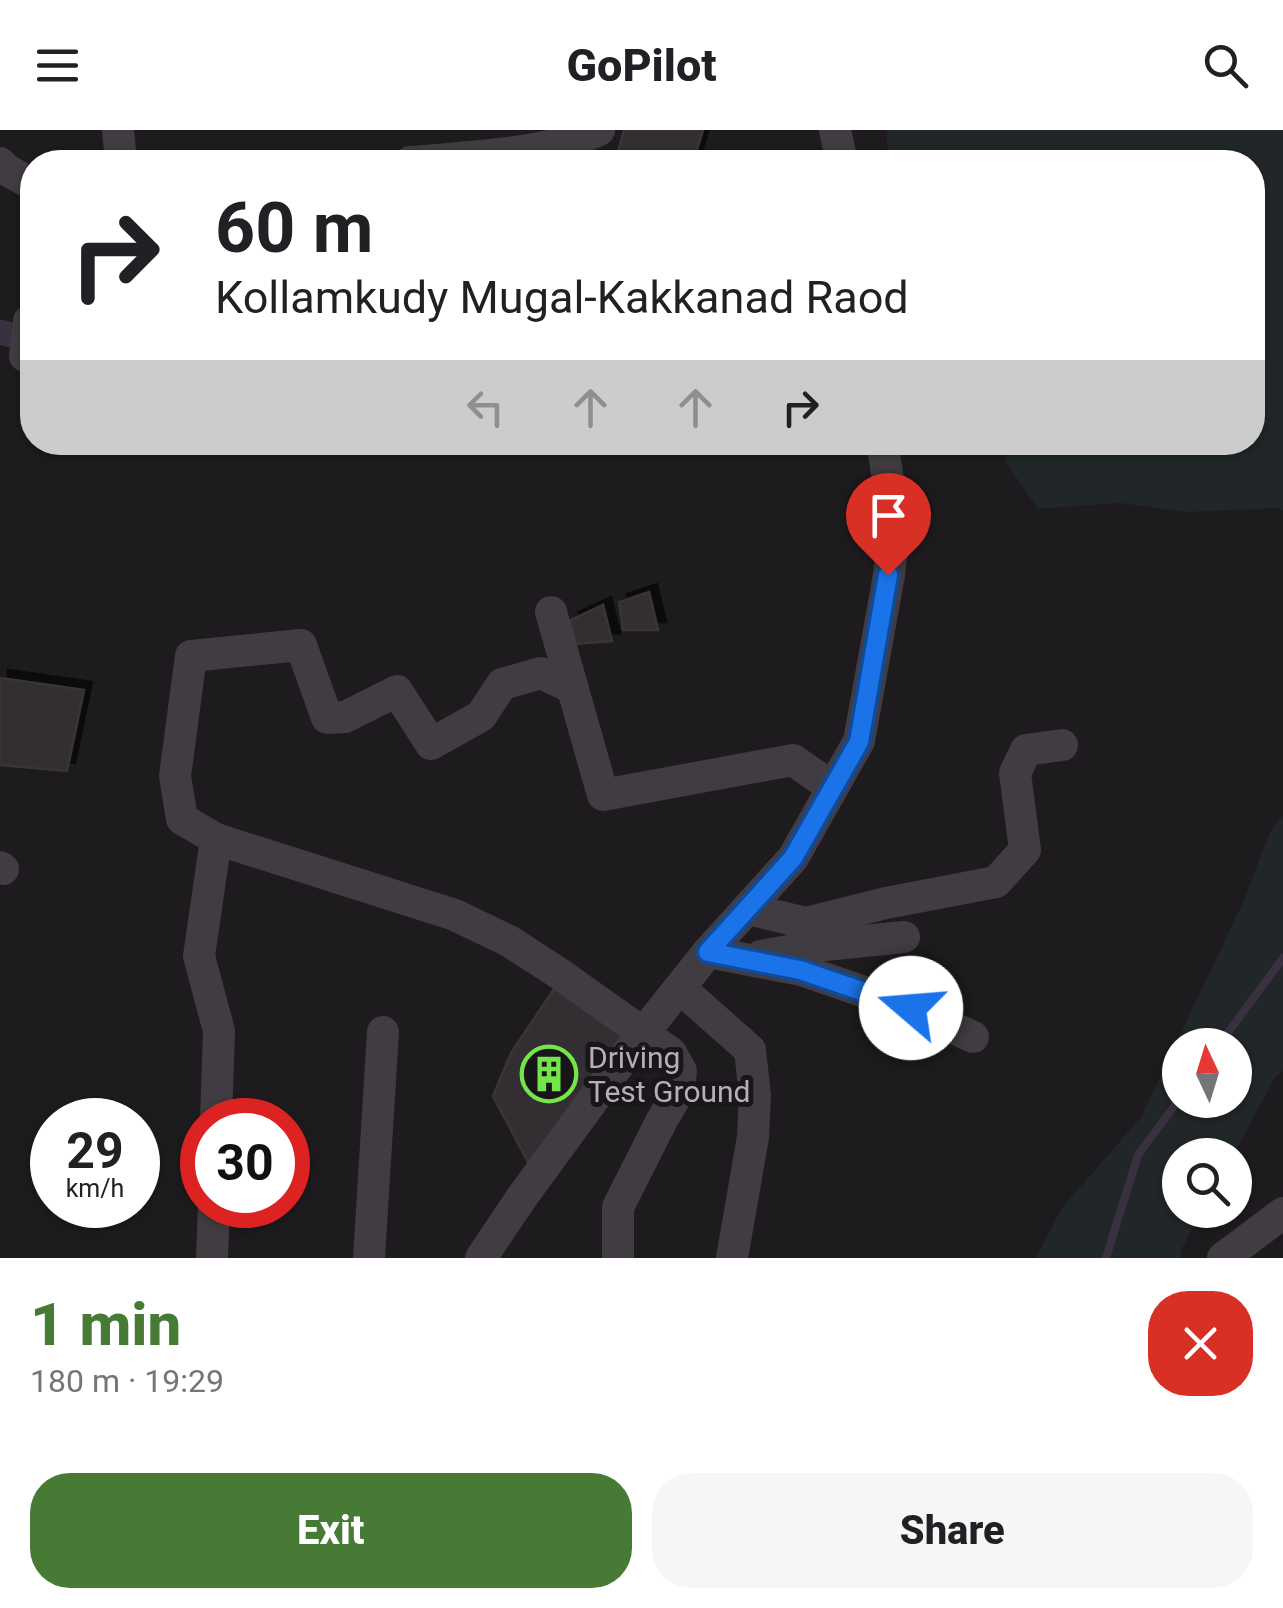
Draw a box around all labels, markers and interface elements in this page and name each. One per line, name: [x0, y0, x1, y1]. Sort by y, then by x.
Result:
icon: menu: [30, 38, 85, 93]
icon: search: [1198, 38, 1253, 93]
text: GoPilot: [566, 39, 717, 92]
text: 60 m: [215, 187, 373, 269]
icon: right: [50, 190, 180, 320]
text: Kollamkudy Mugal-Kakkanad Raod: [215, 271, 909, 324]
icon: left: [458, 380, 513, 435]
icon: ahead: [563, 380, 618, 435]
icon: ahead: [668, 380, 723, 435]
icon: right: [773, 380, 828, 435]
pin: [846, 473, 931, 576]
icon: arrive: [861, 488, 916, 543]
position arrow: [859, 956, 963, 1060]
north arrow: [1162, 1028, 1252, 1118]
map controls: [1162, 1028, 1252, 1228]
place label: Driving Test Ground: [588, 1040, 751, 1109]
building icon: Driving Test Ground: [519, 1044, 579, 1104]
speed limit sign: 30: [180, 1098, 310, 1228]
text: 29: [66, 1122, 124, 1180]
button: search: [1162, 1138, 1252, 1228]
text: km/h: [66, 1174, 124, 1203]
text: 1 min: [30, 1289, 181, 1360]
button: close: [1148, 1291, 1253, 1396]
text: 180 m · 19:29: [30, 1362, 224, 1400]
button: Exit: [30, 1473, 632, 1588]
button: Share: [652, 1473, 1253, 1588]

